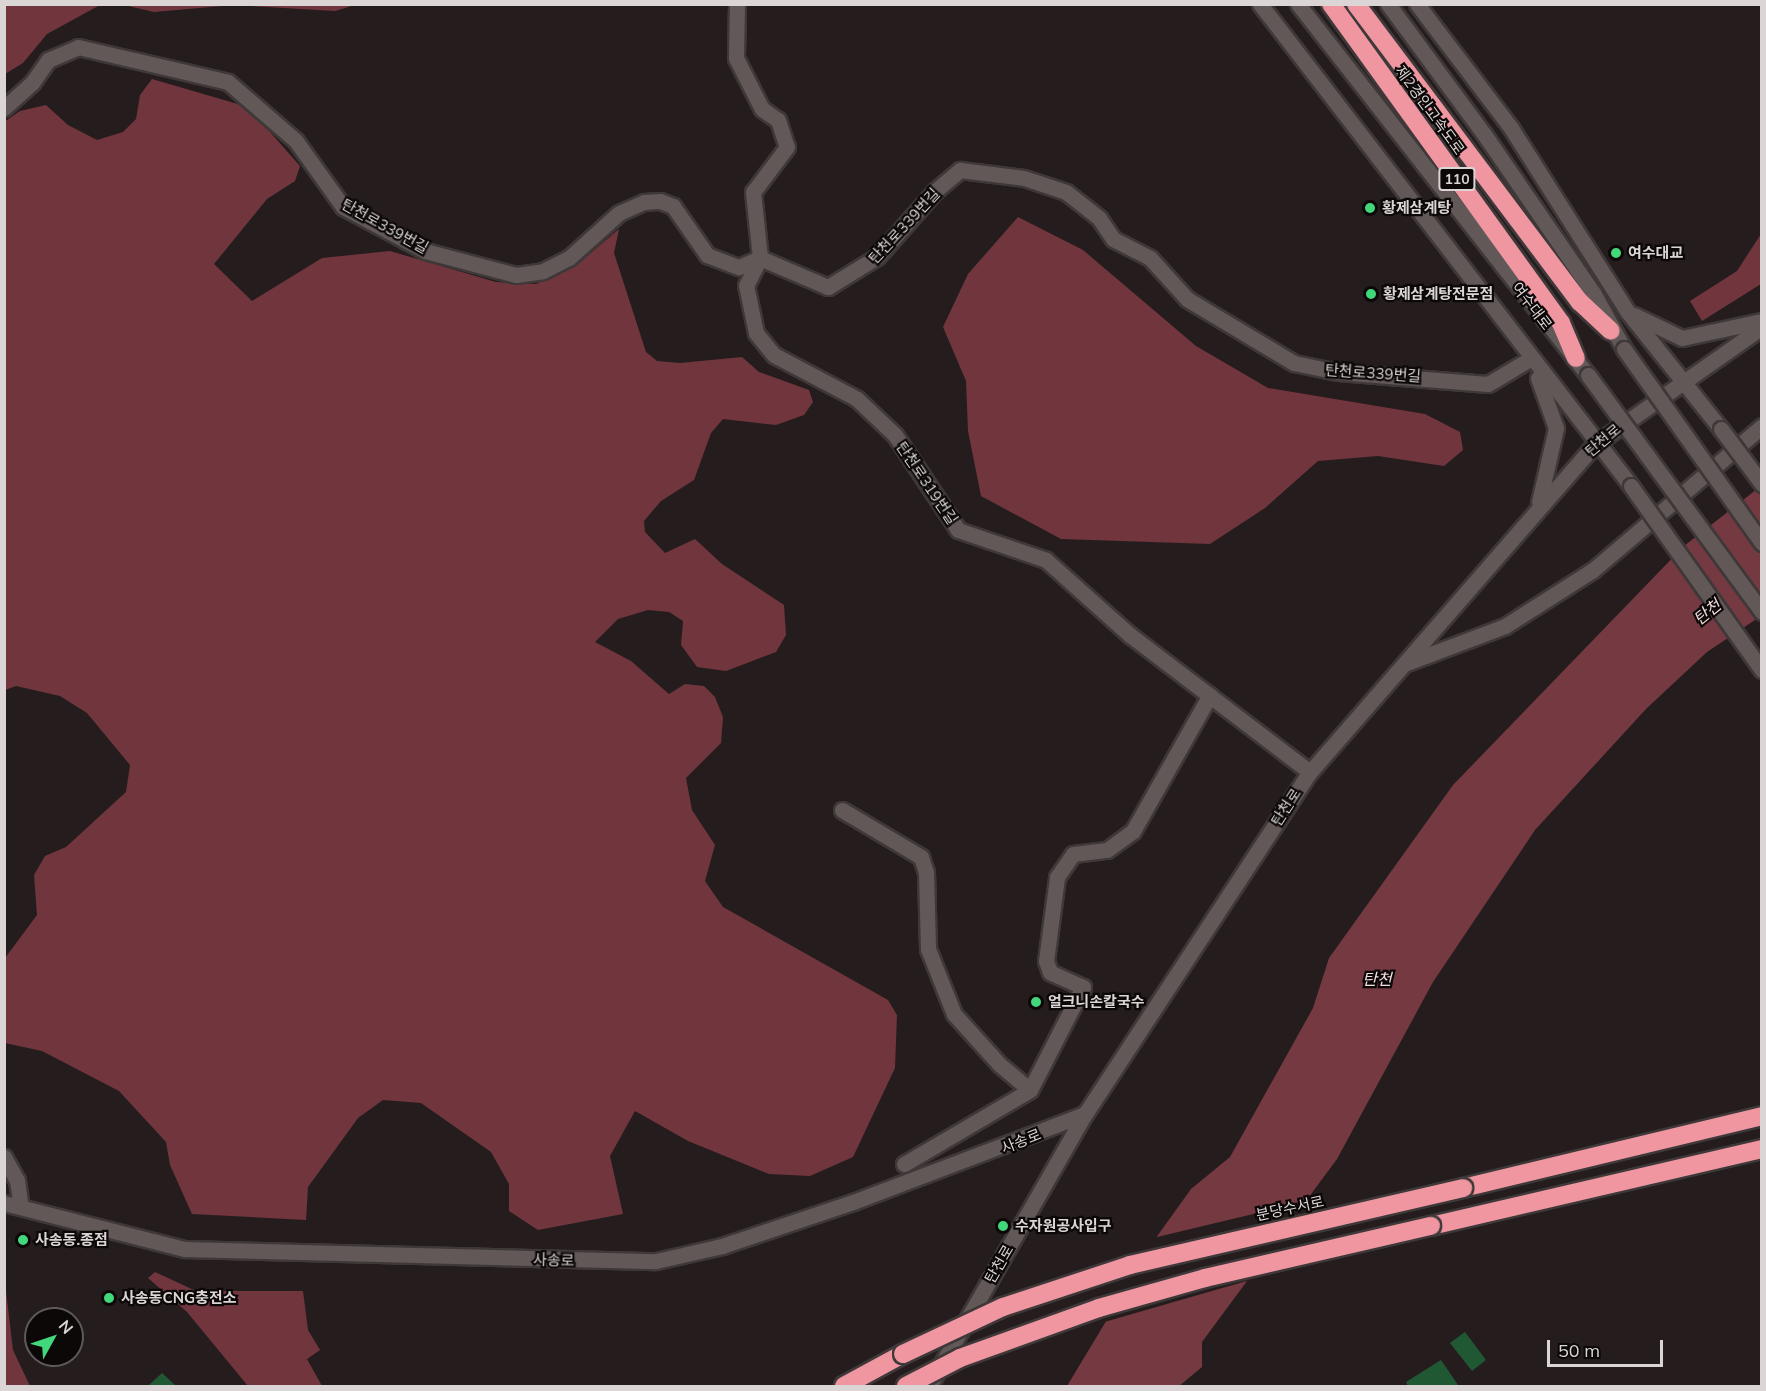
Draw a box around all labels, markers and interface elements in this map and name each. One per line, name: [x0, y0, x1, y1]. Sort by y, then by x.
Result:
street label: 제2경인고속도로: [1392, 62, 1468, 158]
road number: 110: [1438, 168, 1476, 190]
street label: 탄천로339번길: [865, 185, 943, 267]
street label: 탄천로339번길: [339, 195, 431, 257]
place label: 황제삼계탕: [1382, 199, 1451, 217]
marker: 황제삼계탕: [1363, 201, 1377, 215]
place label: 여수대교: [1628, 244, 1683, 262]
marker: 여수대교: [1609, 246, 1623, 260]
street label: 여수대로: [1508, 279, 1556, 333]
place label: 황제삼계탕전문점: [1383, 285, 1493, 303]
marker: 황제삼계탕전문점: [1364, 287, 1378, 301]
street label: 탄천로339번길: [1324, 361, 1422, 385]
street label: 탄천로: [1581, 420, 1625, 460]
street label: 탄천로319번길: [893, 438, 961, 528]
water label: 탄천: [1690, 595, 1724, 629]
street label: 탄천로: [1267, 785, 1305, 829]
water label: 탄천: [1362, 969, 1392, 989]
place label: 얼크니손칼국수: [1048, 993, 1145, 1011]
marker: 얼크니손칼국수: [1029, 995, 1043, 1009]
street label: 사송로: [998, 1125, 1044, 1157]
street label: 분당수서로: [1254, 1192, 1326, 1224]
place label: 수자원공사입구: [1015, 1217, 1112, 1235]
marker: 수자원공사입구: [996, 1219, 1010, 1233]
place label: 사송동.종점: [35, 1231, 108, 1249]
marker: 사송동.종점: [16, 1233, 30, 1247]
street label: 탄천로: [981, 1242, 1017, 1286]
street label: 사송로: [533, 1251, 575, 1269]
place label: 사송동CNG충전소: [121, 1289, 236, 1307]
marker: 사송동CNG충전소: [102, 1291, 116, 1305]
north arrow: [24, 1307, 84, 1367]
text: N: [55, 1316, 78, 1338]
scale bar: [1550, 1328, 1666, 1366]
text: 50 m: [1558, 1339, 1600, 1362]

